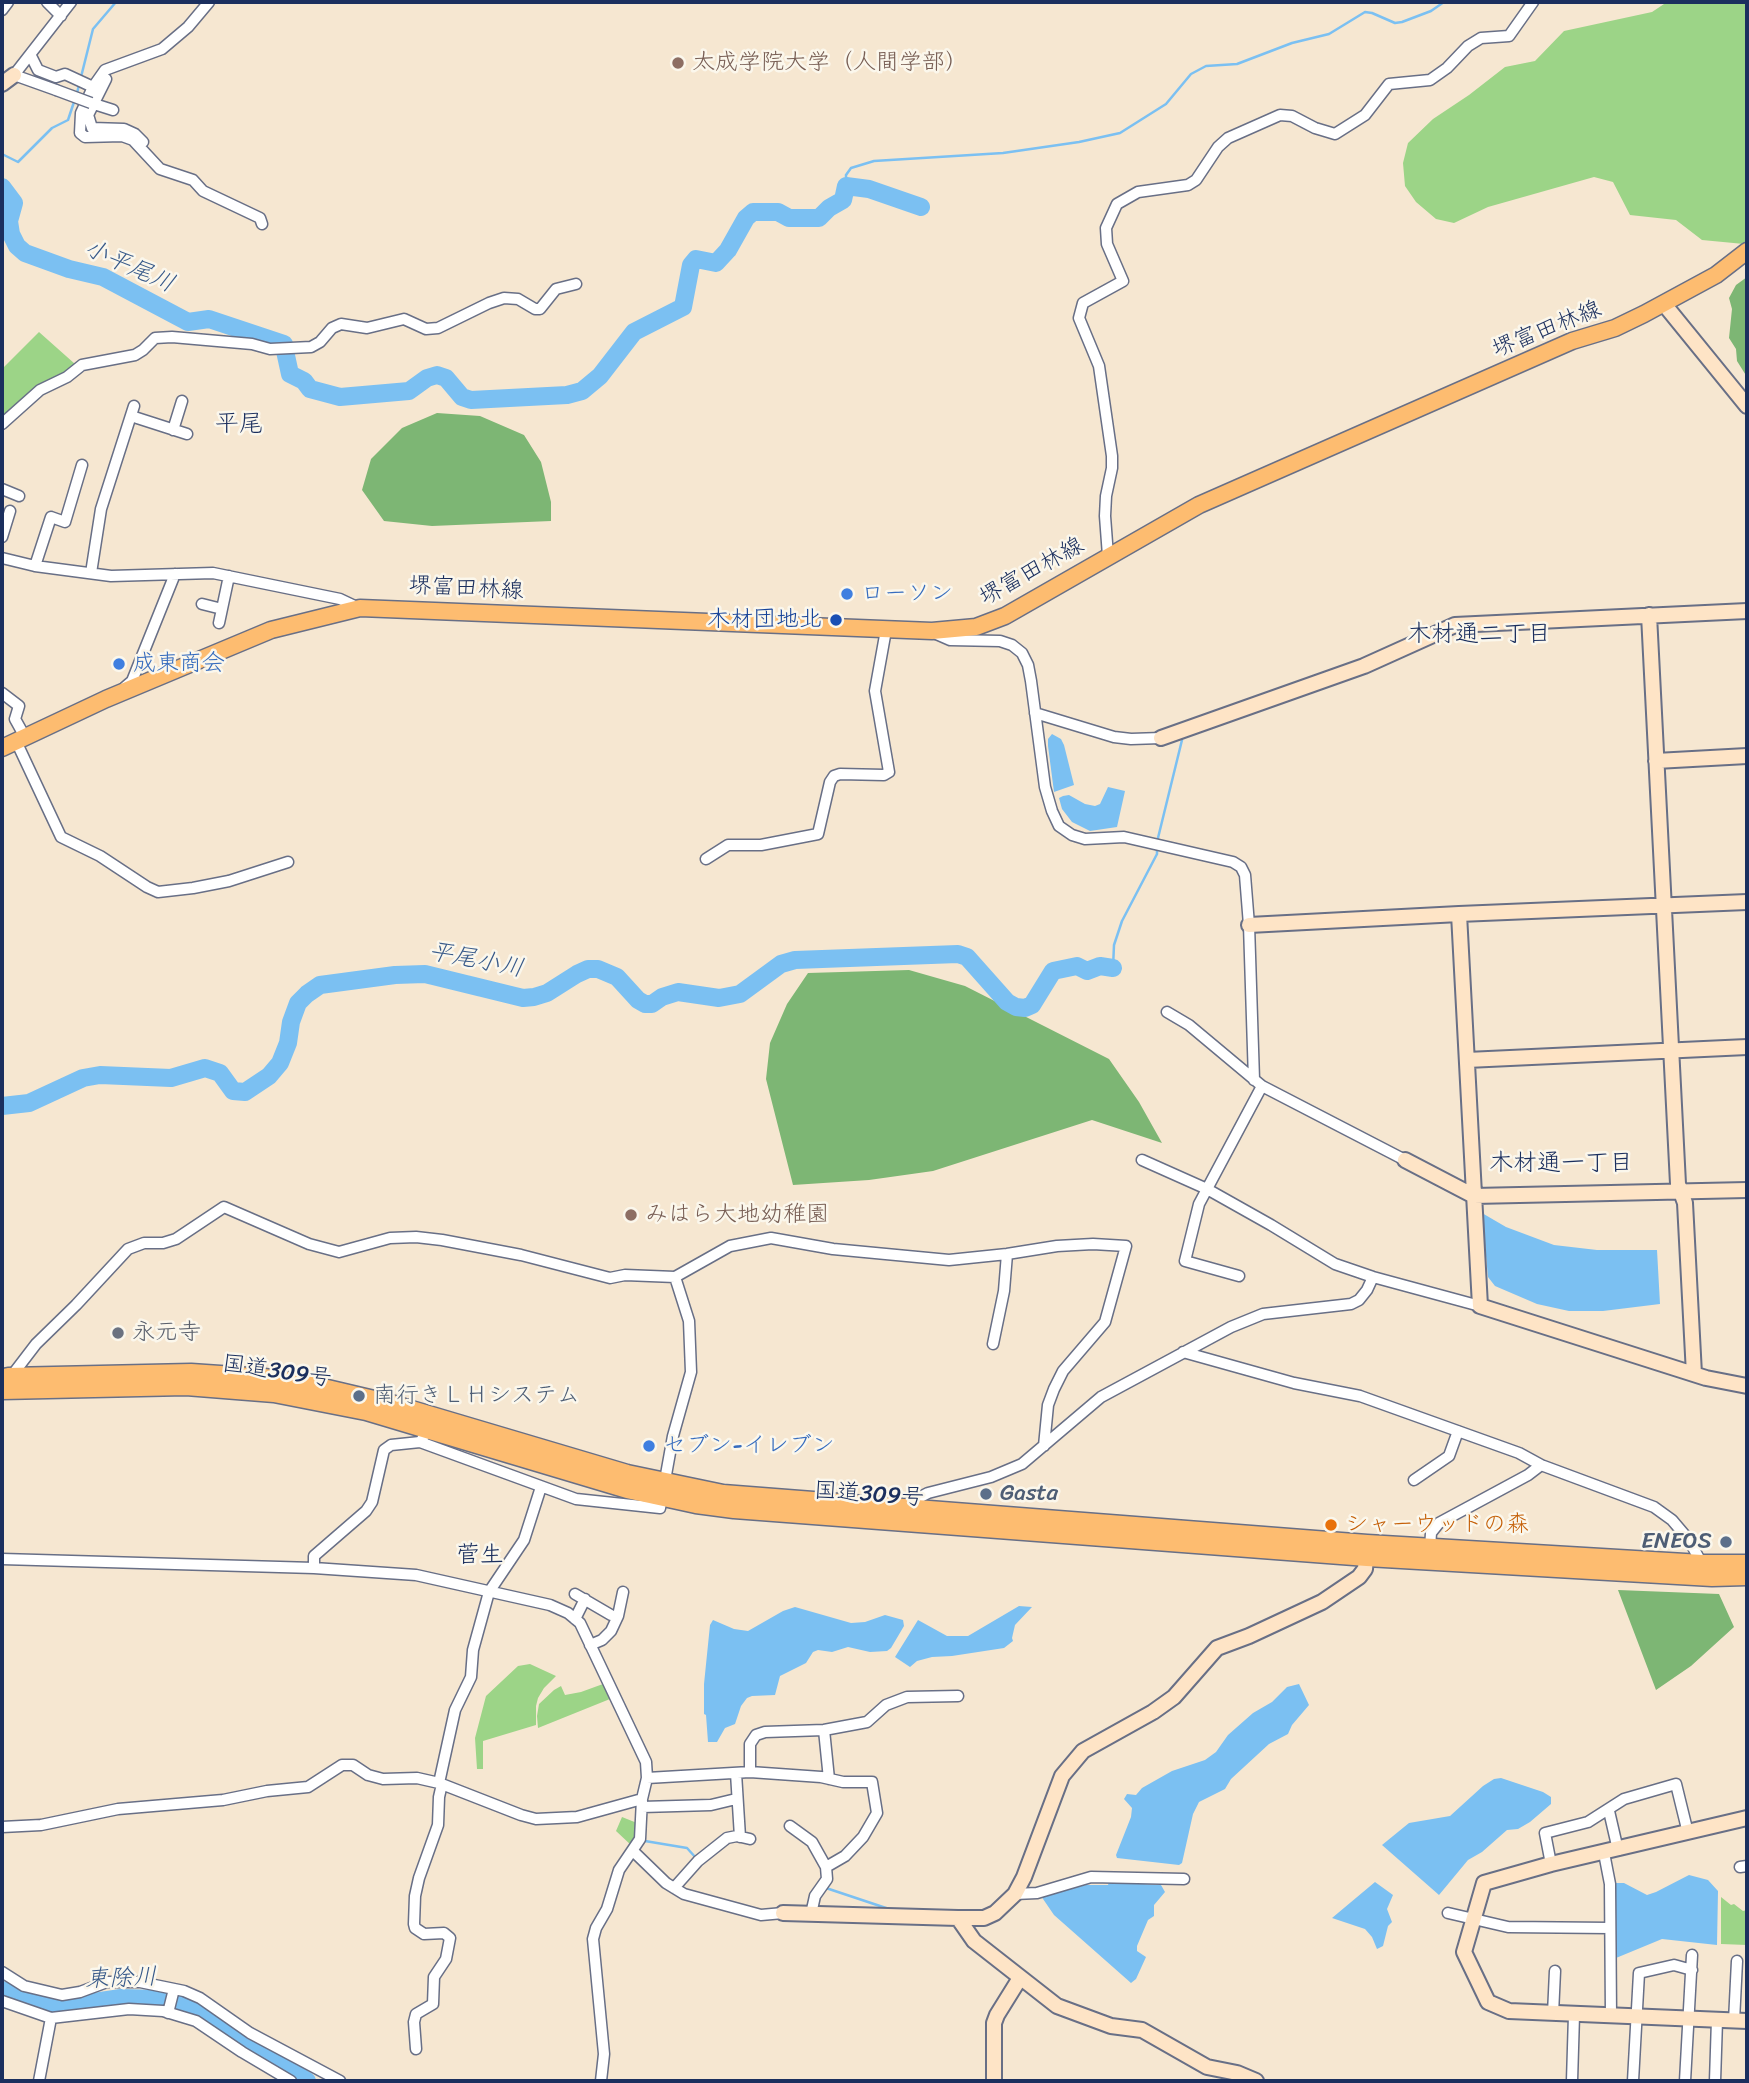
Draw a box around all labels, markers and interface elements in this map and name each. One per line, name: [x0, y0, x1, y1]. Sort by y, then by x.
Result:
place label: 太成学院大学（人間学部）: [692, 49, 968, 77]
marker: 太成学院大学（人間学部）: [670, 55, 686, 71]
water label: 小平尾川: [79, 234, 179, 300]
street label: 堺富田林線: [1489, 296, 1605, 364]
district label: 平尾: [215, 411, 263, 439]
street label: 堺富田林線: [975, 532, 1089, 612]
street label: 堺富田林線: [408, 572, 524, 606]
place label: ローソン: [861, 580, 953, 608]
marker: ローソン: [839, 586, 855, 602]
place label: 木材団地北: [707, 606, 822, 634]
marker: 木材団地北: [828, 612, 844, 628]
district label: 木材通二丁目: [1407, 621, 1551, 649]
place label: 成東商会: [133, 650, 225, 678]
marker: 成東商会: [111, 656, 127, 672]
water label: 平尾小川: [426, 938, 526, 984]
district label: 木材通一丁目: [1489, 1150, 1633, 1178]
place label: みはら大地幼稚園: [645, 1201, 829, 1229]
marker: みはら大地幼稚園: [623, 1207, 639, 1223]
place label: 永元寺: [132, 1319, 201, 1347]
marker: 永元寺: [110, 1325, 126, 1341]
street label: 国道309号: [220, 1351, 334, 1393]
place label: 南行きＬＨシステム: [373, 1382, 580, 1410]
marker: 南行きＬＨシステム: [351, 1388, 367, 1404]
place label: セブン-イレブン: [663, 1432, 835, 1460]
marker: セブン-イレブン: [641, 1438, 657, 1454]
street label: 国道309号: [813, 1477, 925, 1513]
place label: Gasta: [1000, 1480, 1058, 1508]
marker: Gasta: [978, 1486, 994, 1502]
place label: シャーウッドの森: [1345, 1511, 1529, 1539]
marker: シャーウッドの森: [1323, 1517, 1339, 1533]
place label: ENEOS: [1641, 1528, 1712, 1556]
marker: ENEOS: [1718, 1534, 1734, 1550]
district label: 菅生: [456, 1542, 504, 1570]
water label: 東除川: [85, 1963, 157, 1995]

